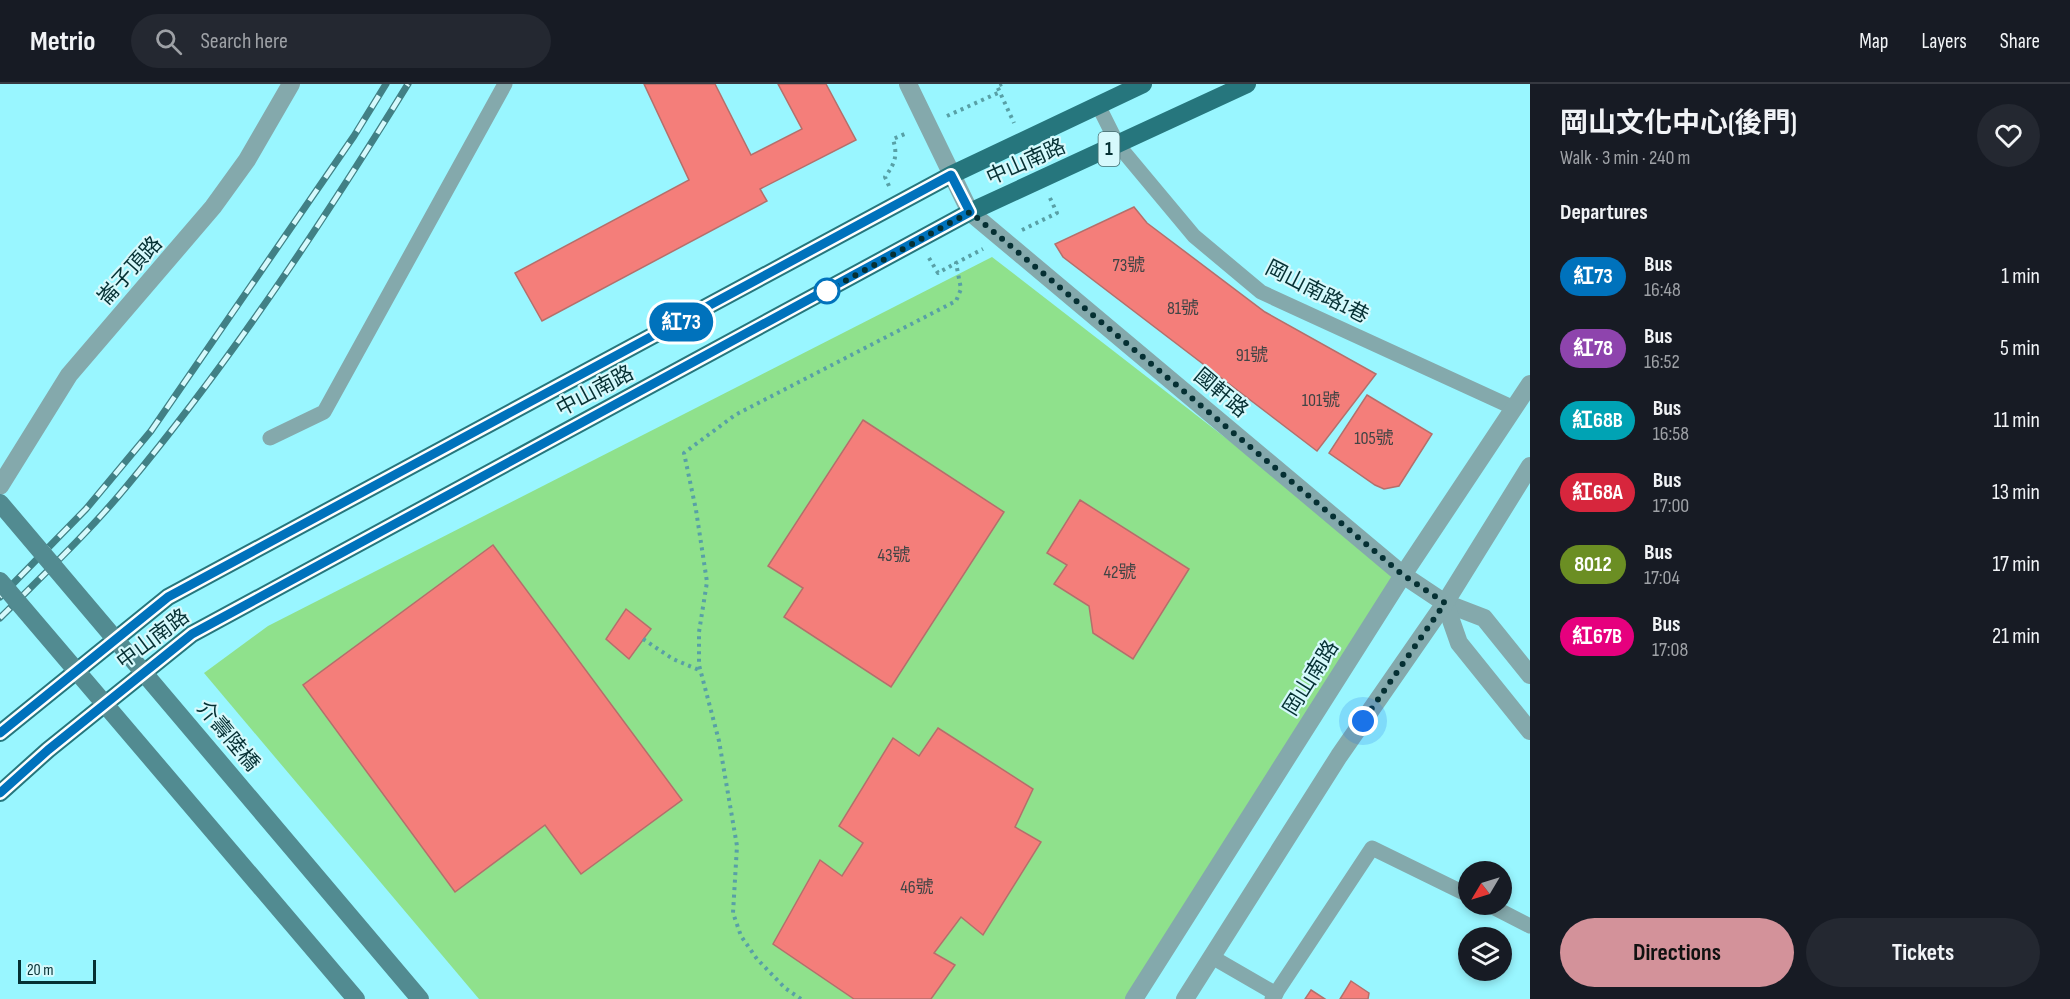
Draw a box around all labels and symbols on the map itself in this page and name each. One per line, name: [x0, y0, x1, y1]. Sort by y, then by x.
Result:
road number: 1: [1098, 132, 1120, 166]
street label: 中山南路: [983, 133, 1069, 191]
street label: 崙子頂路: [93, 231, 167, 311]
house number: 73號: [1113, 255, 1145, 276]
street label: 岡山南路1巷: [1261, 255, 1373, 329]
unlabelled marker: [814, 278, 840, 304]
house number: 81號: [1167, 298, 1199, 319]
line badge: 紅73: [646, 302, 716, 342]
house number: 91號: [1236, 345, 1268, 366]
street label: 中山南路: [552, 360, 638, 422]
street label: 國軒路: [1189, 363, 1253, 423]
house number: 101號: [1302, 390, 1340, 411]
house number: 105號: [1354, 428, 1394, 449]
house number: 43號: [877, 545, 911, 566]
house number: 42號: [1103, 562, 1137, 583]
street label: 中山南路: [112, 604, 194, 674]
street label: 岡山南路: [1278, 636, 1344, 720]
street label: 介壽陸橋: [191, 696, 265, 776]
your location: [1348, 706, 1378, 736]
north arrow: [1458, 861, 1512, 915]
house number: 46號: [900, 877, 934, 898]
scale bar: [18, 957, 96, 984]

